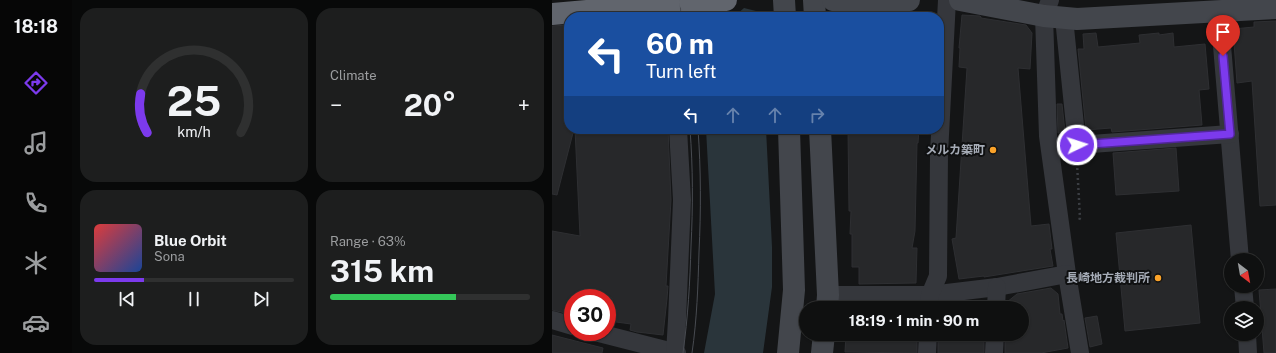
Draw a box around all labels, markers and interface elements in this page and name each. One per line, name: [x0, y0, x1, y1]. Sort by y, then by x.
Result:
pin: [1206, 15, 1240, 56]
text: 18:18: [14, 16, 58, 37]
icon: arrive: [1212, 21, 1234, 43]
text: 60 m: [646, 27, 714, 60]
icon: left: [580, 28, 632, 80]
text: Turn left: [646, 61, 716, 82]
text: Climate: [330, 68, 377, 83]
icon: directions: [22, 69, 50, 97]
text: 25: [167, 76, 221, 125]
text: 20°: [404, 87, 456, 123]
text: −: [330, 92, 342, 118]
text: +: [518, 92, 530, 118]
icon: left: [680, 104, 702, 126]
icon: ahead: [722, 104, 744, 126]
icon: ahead: [764, 104, 786, 126]
icon: right: [806, 104, 828, 126]
text: km/h: [177, 122, 211, 139]
position arrow: [1056, 124, 1098, 166]
icon: music: [22, 129, 50, 157]
place label: メルカ築町: [925, 143, 985, 157]
marker: メルカ築町: [988, 145, 998, 155]
icon: phone: [22, 189, 50, 217]
text: Blue Orbit: [154, 232, 227, 249]
text: Range · 63%: [330, 234, 406, 249]
icon: climate: [22, 249, 50, 277]
text: Sona: [154, 249, 185, 264]
text: 315 km: [330, 253, 434, 289]
north arrow: [1224, 253, 1264, 293]
map controls: [1224, 253, 1264, 341]
place label: 長崎地方裁判所: [1066, 271, 1150, 285]
marker: 長崎地方裁判所: [1153, 273, 1163, 283]
icon: previous: [116, 288, 138, 310]
icon: pause: [183, 288, 205, 310]
icon: next: [250, 288, 272, 310]
speed limit sign: 30: [564, 289, 616, 341]
button: layers: [1224, 301, 1264, 341]
icon: car: [22, 309, 50, 337]
text: 18:19 · 1 min · 90 m: [849, 312, 979, 329]

